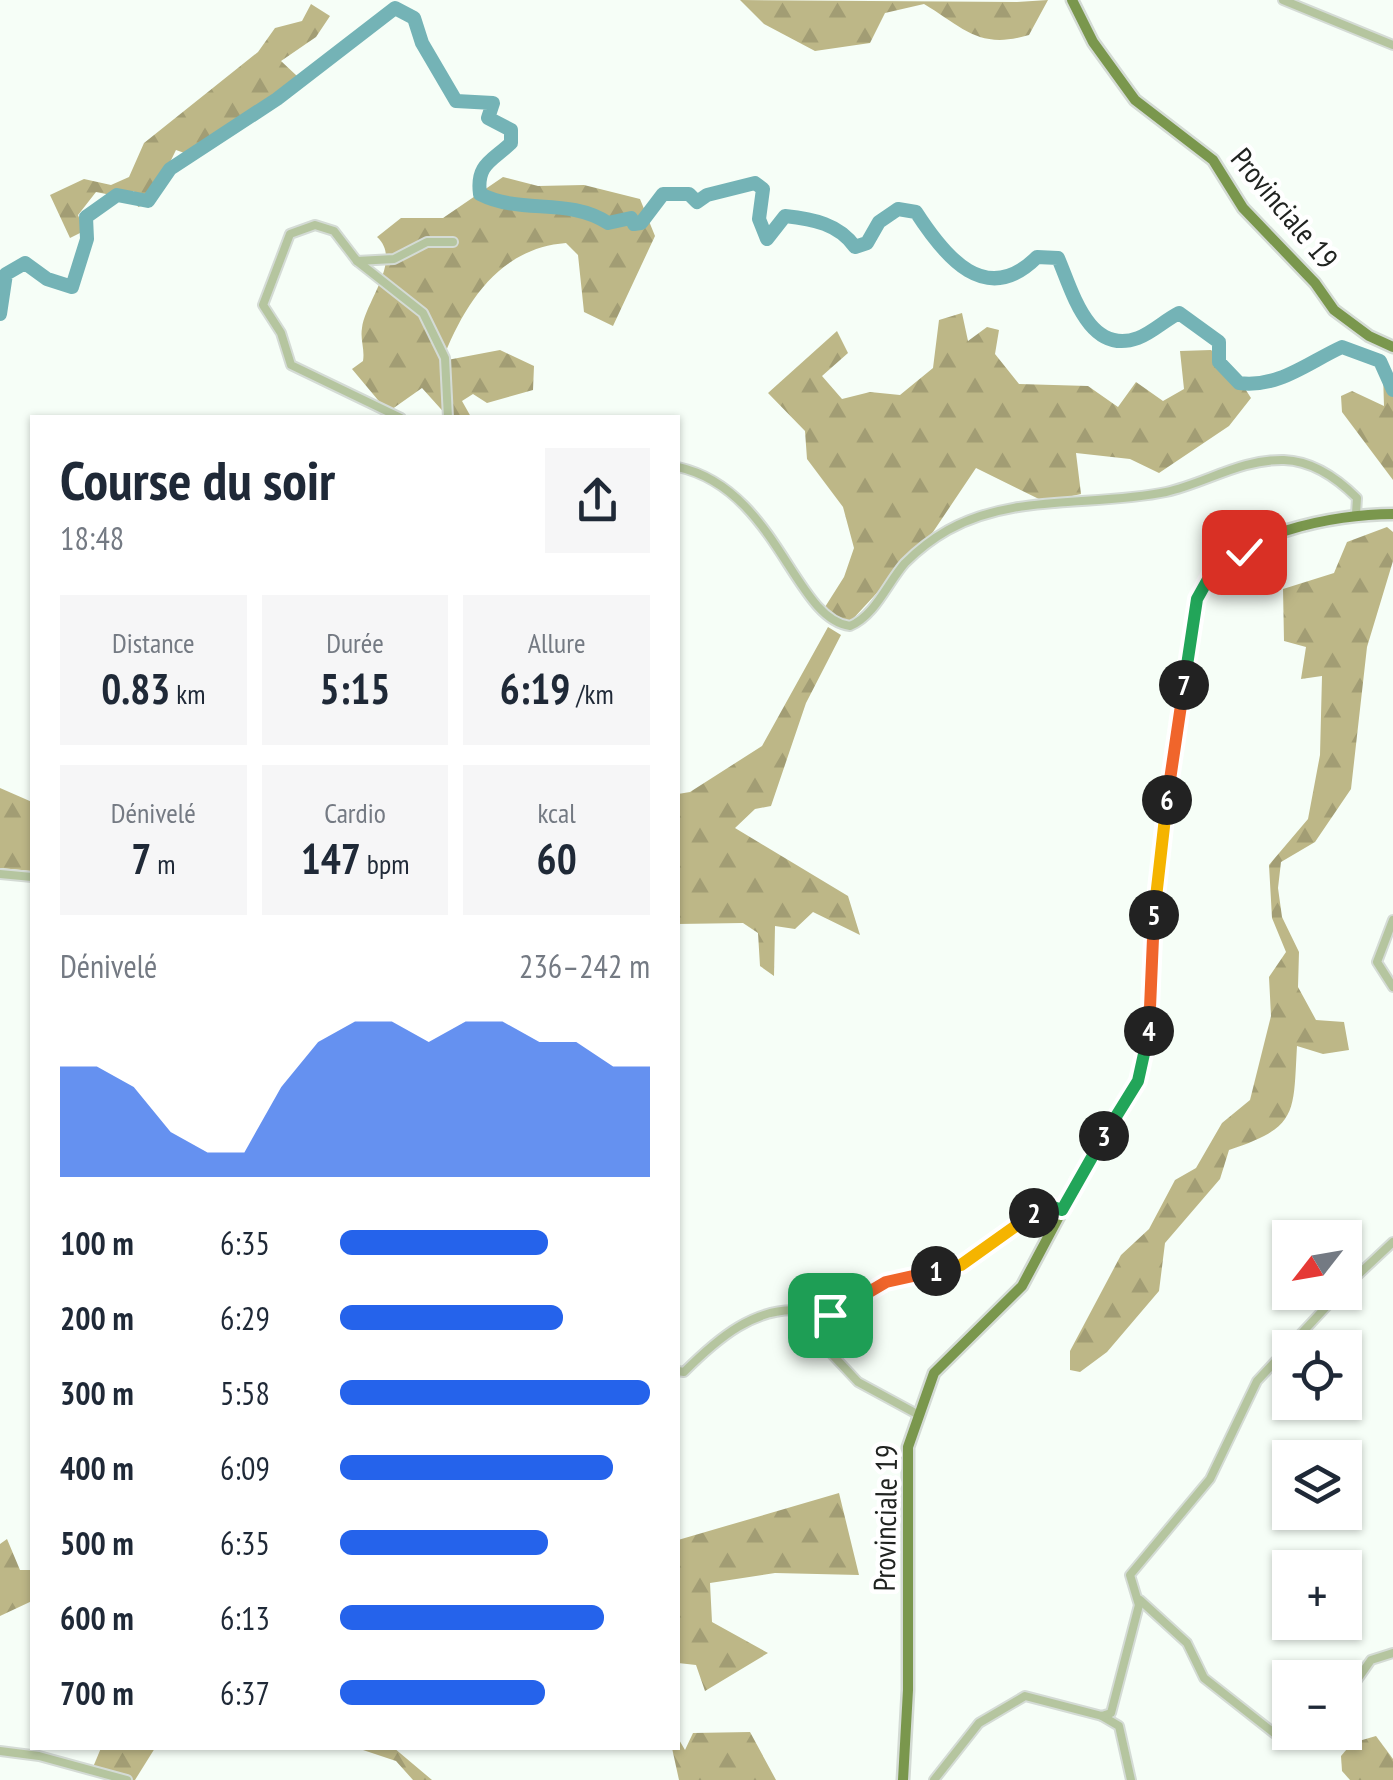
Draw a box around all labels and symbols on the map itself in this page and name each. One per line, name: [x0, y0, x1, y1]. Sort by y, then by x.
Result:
street label: Provinciale 19: [1223, 139, 1347, 277]
pin: [1202, 510, 1287, 595]
pin: 7: [1159, 660, 1209, 710]
pin: 6: [1142, 775, 1192, 825]
pin: 5: [1129, 890, 1179, 940]
pin: 4: [1124, 1006, 1174, 1056]
pin: 3: [1079, 1111, 1129, 1161]
pin: 2: [1009, 1188, 1059, 1238]
north arrow: [1272, 1220, 1362, 1310]
pin: 1: [911, 1246, 961, 1296]
pin: [788, 1273, 873, 1358]
street label: Provinciale 19: [864, 1444, 905, 1592]

